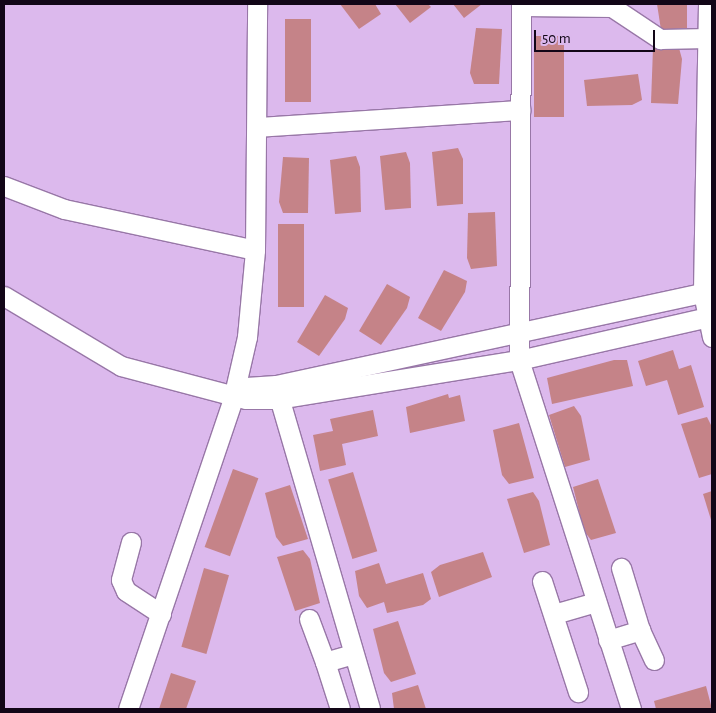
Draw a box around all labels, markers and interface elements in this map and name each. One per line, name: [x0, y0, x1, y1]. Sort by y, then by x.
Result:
scale bar: [536, 20, 657, 52]
text: 50 m: [542, 31, 571, 46]

